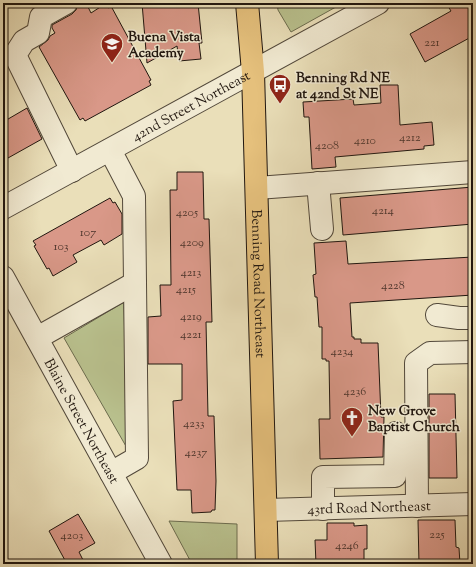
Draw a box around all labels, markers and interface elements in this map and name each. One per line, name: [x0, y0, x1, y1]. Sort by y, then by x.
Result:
place label: Buena Vista Academy: [128, 28, 201, 64]
school or university icon: Buena Vista Academy: [99, 31, 125, 64]
house number: 221: [424, 34, 440, 52]
street label: 42nd Street Northeast: [129, 67, 255, 148]
place label: Benning Rd NE at 42nd St NE: [296, 69, 391, 105]
bus stop icon: Benning Rd NE at 42nd St NE: [267, 72, 293, 105]
house number: 4212: [399, 129, 421, 147]
house number: 4210: [354, 132, 376, 150]
house number: 4208: [315, 137, 339, 155]
house number: 4214: [372, 202, 394, 220]
house number: 4205: [176, 204, 198, 222]
street label: Benning Road Northeast: [245, 209, 269, 358]
house number: 107: [80, 224, 96, 242]
house number: 4209: [180, 234, 204, 252]
house number: 103: [53, 238, 69, 256]
house number: 4213: [181, 264, 201, 282]
house number: 4228: [381, 277, 405, 295]
house number: 4215: [176, 281, 196, 299]
house number: 4219: [180, 308, 202, 326]
house number: 4221: [180, 326, 202, 344]
house number: 4234: [331, 343, 353, 361]
street label: Blaine Street Northeast: [38, 355, 123, 488]
house number: 4236: [344, 383, 366, 401]
place label: New Grove Baptist Church: [368, 402, 461, 438]
church icon: New Grove Baptist Church: [339, 405, 365, 438]
house number: 4233: [183, 415, 205, 433]
house number: 4237: [185, 444, 207, 462]
street label: 43rd Road Northeast: [307, 497, 431, 521]
house number: 225: [429, 526, 445, 544]
house number: 4203: [61, 527, 84, 545]
house number: 4246: [335, 537, 359, 555]

